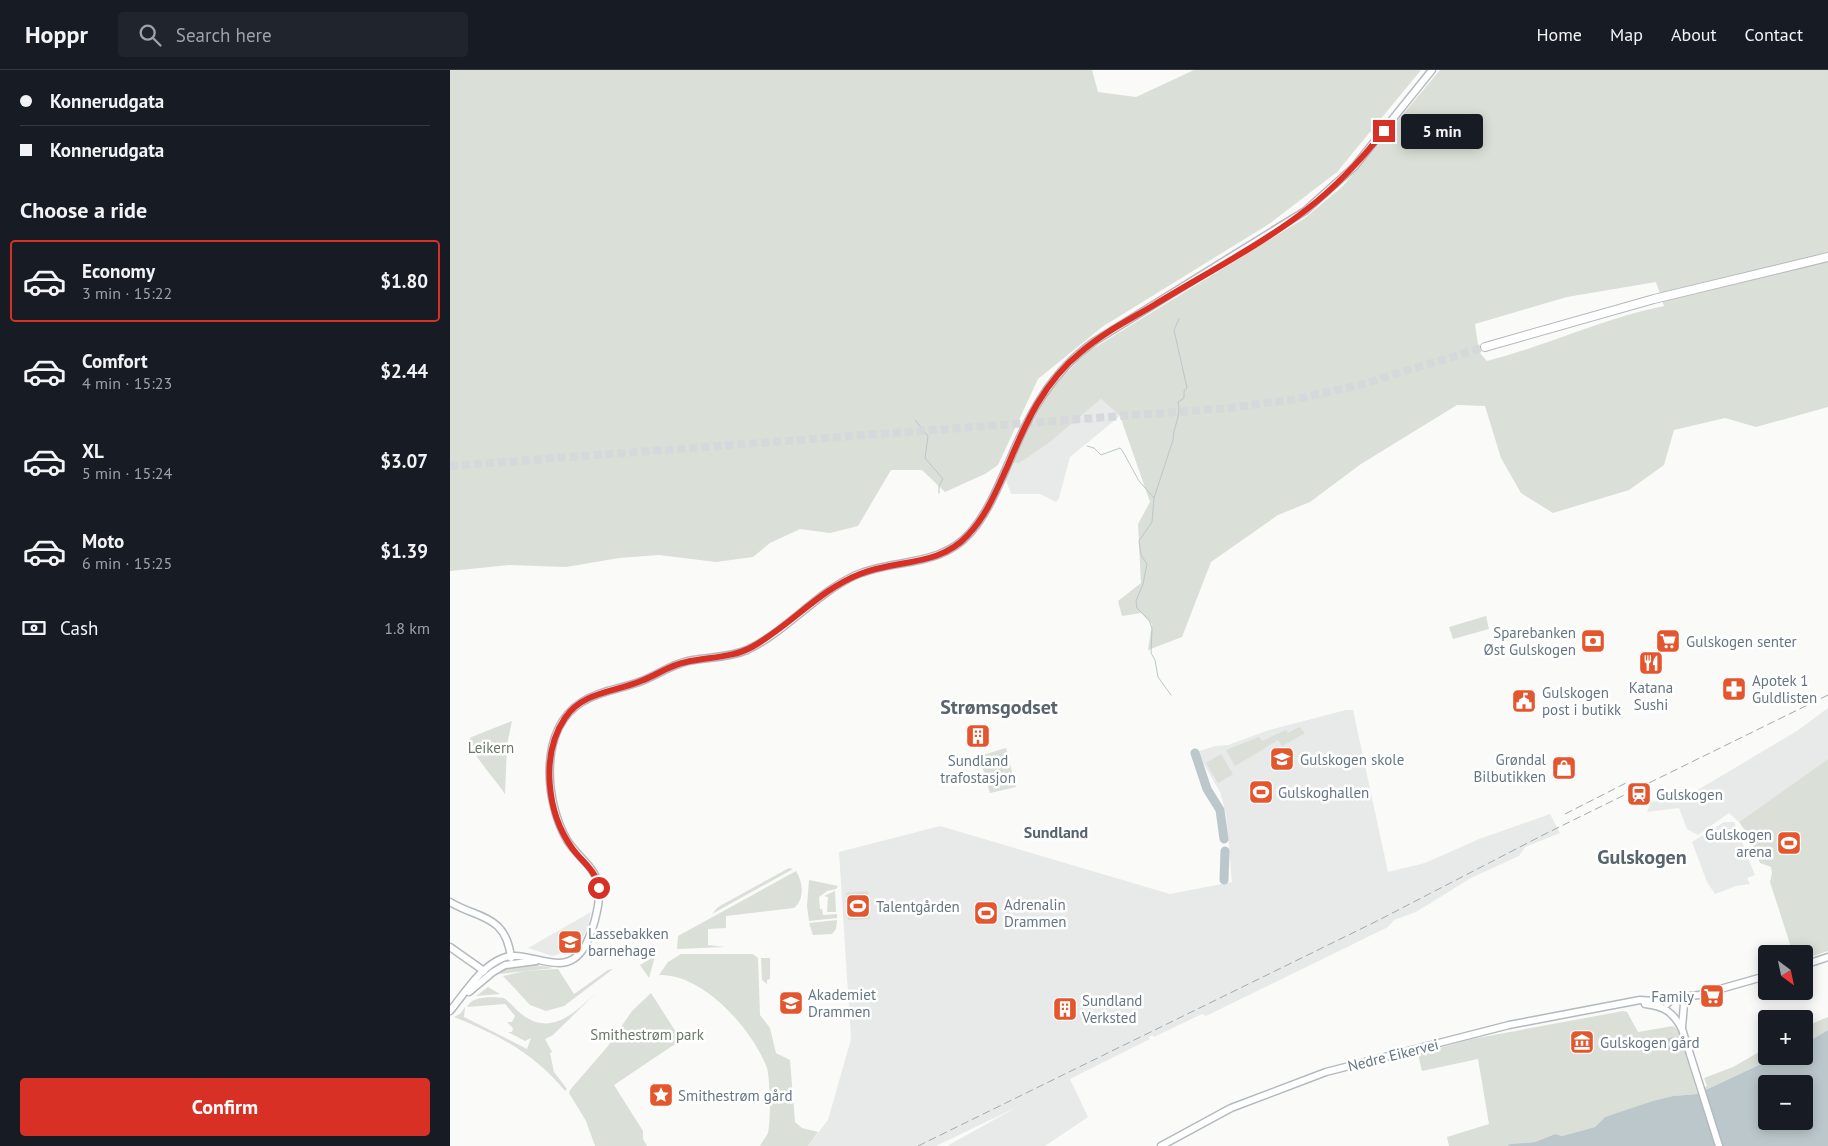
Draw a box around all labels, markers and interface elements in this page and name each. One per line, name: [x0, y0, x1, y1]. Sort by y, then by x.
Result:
search box: [118, 12, 468, 57]
text: Hoppr: [25, 19, 88, 50]
icon: search: [136, 21, 164, 49]
text: Search here: [176, 23, 272, 47]
text: Home: [1536, 23, 1582, 46]
text: Map: [1610, 23, 1643, 46]
text: About: [1671, 23, 1717, 46]
text: Contact: [1745, 23, 1803, 46]
text: Konnerudgata: [50, 89, 164, 113]
callout: 5 min: [1402, 114, 1484, 148]
route end: [1373, 120, 1395, 142]
text: 5 min: [1422, 121, 1462, 141]
text: Konnerudgata: [50, 138, 164, 162]
text: Choose a ride: [20, 196, 147, 224]
icon: car: [22, 259, 67, 304]
text: Economy: [82, 259, 155, 283]
text: $1.80: [380, 269, 428, 293]
text: 3 min · 15:22: [82, 283, 172, 303]
icon: car: [22, 349, 67, 394]
text: Comfort: [82, 349, 148, 373]
text: $2.44: [380, 359, 428, 383]
text: 4 min · 15:23: [82, 373, 172, 393]
icon: car: [22, 439, 67, 484]
text: XL: [82, 439, 104, 463]
text: $3.07: [380, 449, 428, 473]
text: 5 min · 15:24: [82, 463, 172, 483]
icon: car: [22, 529, 67, 574]
text: Moto: [82, 529, 124, 553]
text: $1.39: [380, 539, 428, 563]
text: 6 min · 15:25: [82, 553, 172, 573]
icon: cash: [20, 614, 48, 642]
text: Cash: [60, 616, 98, 640]
text: 1.8 km: [384, 618, 430, 638]
place label: Sparebanken Øst Gulskogen: [1483, 623, 1576, 659]
bank icon: Sparebanken Øst Gulskogen: [1580, 628, 1606, 654]
supermarket icon: Gulskogen senter: [1655, 628, 1681, 654]
place label: Gulskogen senter: [1686, 632, 1797, 651]
restaurant icon: Katana Sushi: [1638, 650, 1664, 676]
place label: Apotek 1 Guldlisten: [1752, 671, 1817, 707]
pharmacy icon: Apotek 1 Guldlisten: [1721, 676, 1747, 702]
place label: Katana Sushi: [1629, 678, 1673, 714]
place label: Gulskogen post i butikk: [1542, 683, 1622, 719]
public building icon: Gulskogen post i butikk: [1511, 688, 1537, 714]
district label: Strømsgodset: [940, 694, 1058, 720]
building icon: Sundland trafostasjon: [965, 723, 991, 749]
park label: Leikern: [468, 738, 514, 757]
school or university icon: Gulskogen skole: [1269, 746, 1295, 772]
place label: Gulskogen skole: [1300, 750, 1404, 769]
place label: Grøndal Bilbutikken: [1474, 750, 1547, 786]
place label: Sundland trafostasjon: [940, 751, 1016, 787]
shop icon: Grøndal Bilbutikken: [1551, 755, 1577, 781]
sports icon: Gulskoghallen: [1248, 779, 1274, 805]
station icon: Gulskogen: [1626, 781, 1652, 807]
place label: Gulskoghallen: [1278, 783, 1369, 802]
place label: Gulskogen: [1656, 785, 1723, 804]
district label: Sundland: [1024, 822, 1088, 842]
place label: Gulskogen arena: [1705, 825, 1772, 861]
sports icon: Gulskogen arena: [1776, 830, 1802, 856]
district label: Gulskogen: [1597, 844, 1687, 870]
route start: [588, 877, 610, 899]
sports icon: Talentgården: [845, 893, 871, 919]
place label: Adrenalin Drammen: [1004, 895, 1067, 931]
place label: Talentgården: [876, 897, 960, 916]
sports icon: Adrenalin Drammen: [973, 900, 999, 926]
place label: Lassebakken barnehage: [588, 924, 669, 960]
school or university icon: Lassebakken barnehage: [557, 929, 583, 955]
north arrow: [1758, 945, 1812, 1000]
map controls: [1758, 945, 1813, 1130]
supermarket icon: Family: [1699, 983, 1725, 1009]
place label: Akademiet Drammen: [808, 985, 876, 1021]
place label: Family: [1651, 987, 1694, 1006]
school or university icon: Akademiet Drammen: [778, 990, 804, 1016]
place label: Sundland Verksted: [1081, 991, 1142, 1027]
building icon: Sundland Verksted: [1052, 996, 1078, 1022]
button: +: [1758, 1010, 1813, 1065]
park label: Smithestrøm park: [590, 1025, 705, 1044]
museum icon: Gulskogen gård: [1569, 1029, 1595, 1055]
place label: Gulskogen gård: [1600, 1033, 1700, 1052]
street label: Nedre Eikervei: [1346, 1035, 1440, 1075]
button: −: [1758, 1075, 1813, 1130]
button: Confirm: [20, 1078, 430, 1136]
place icon: Smithestrøm gård: [648, 1082, 674, 1108]
place label: Smithestrøm gård: [678, 1086, 792, 1105]

